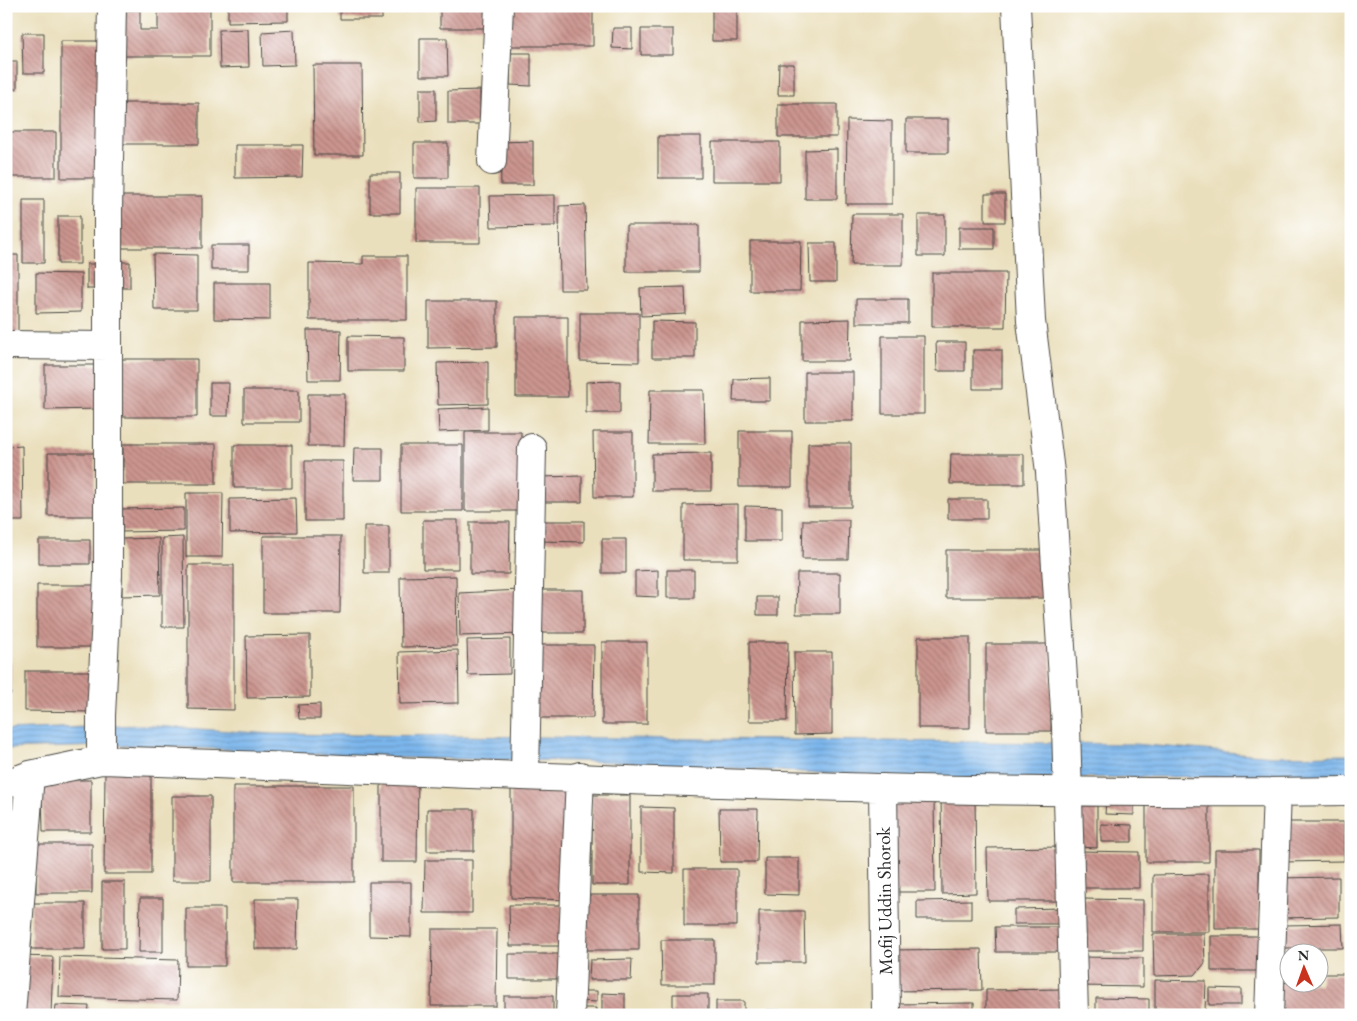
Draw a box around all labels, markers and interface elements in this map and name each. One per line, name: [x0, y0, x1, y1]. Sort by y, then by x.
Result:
street label: Mofij Uddin Shorok: [871, 826, 898, 975]
north arrow: [1280, 944, 1330, 994]
text: N: [1298, 946, 1310, 964]

